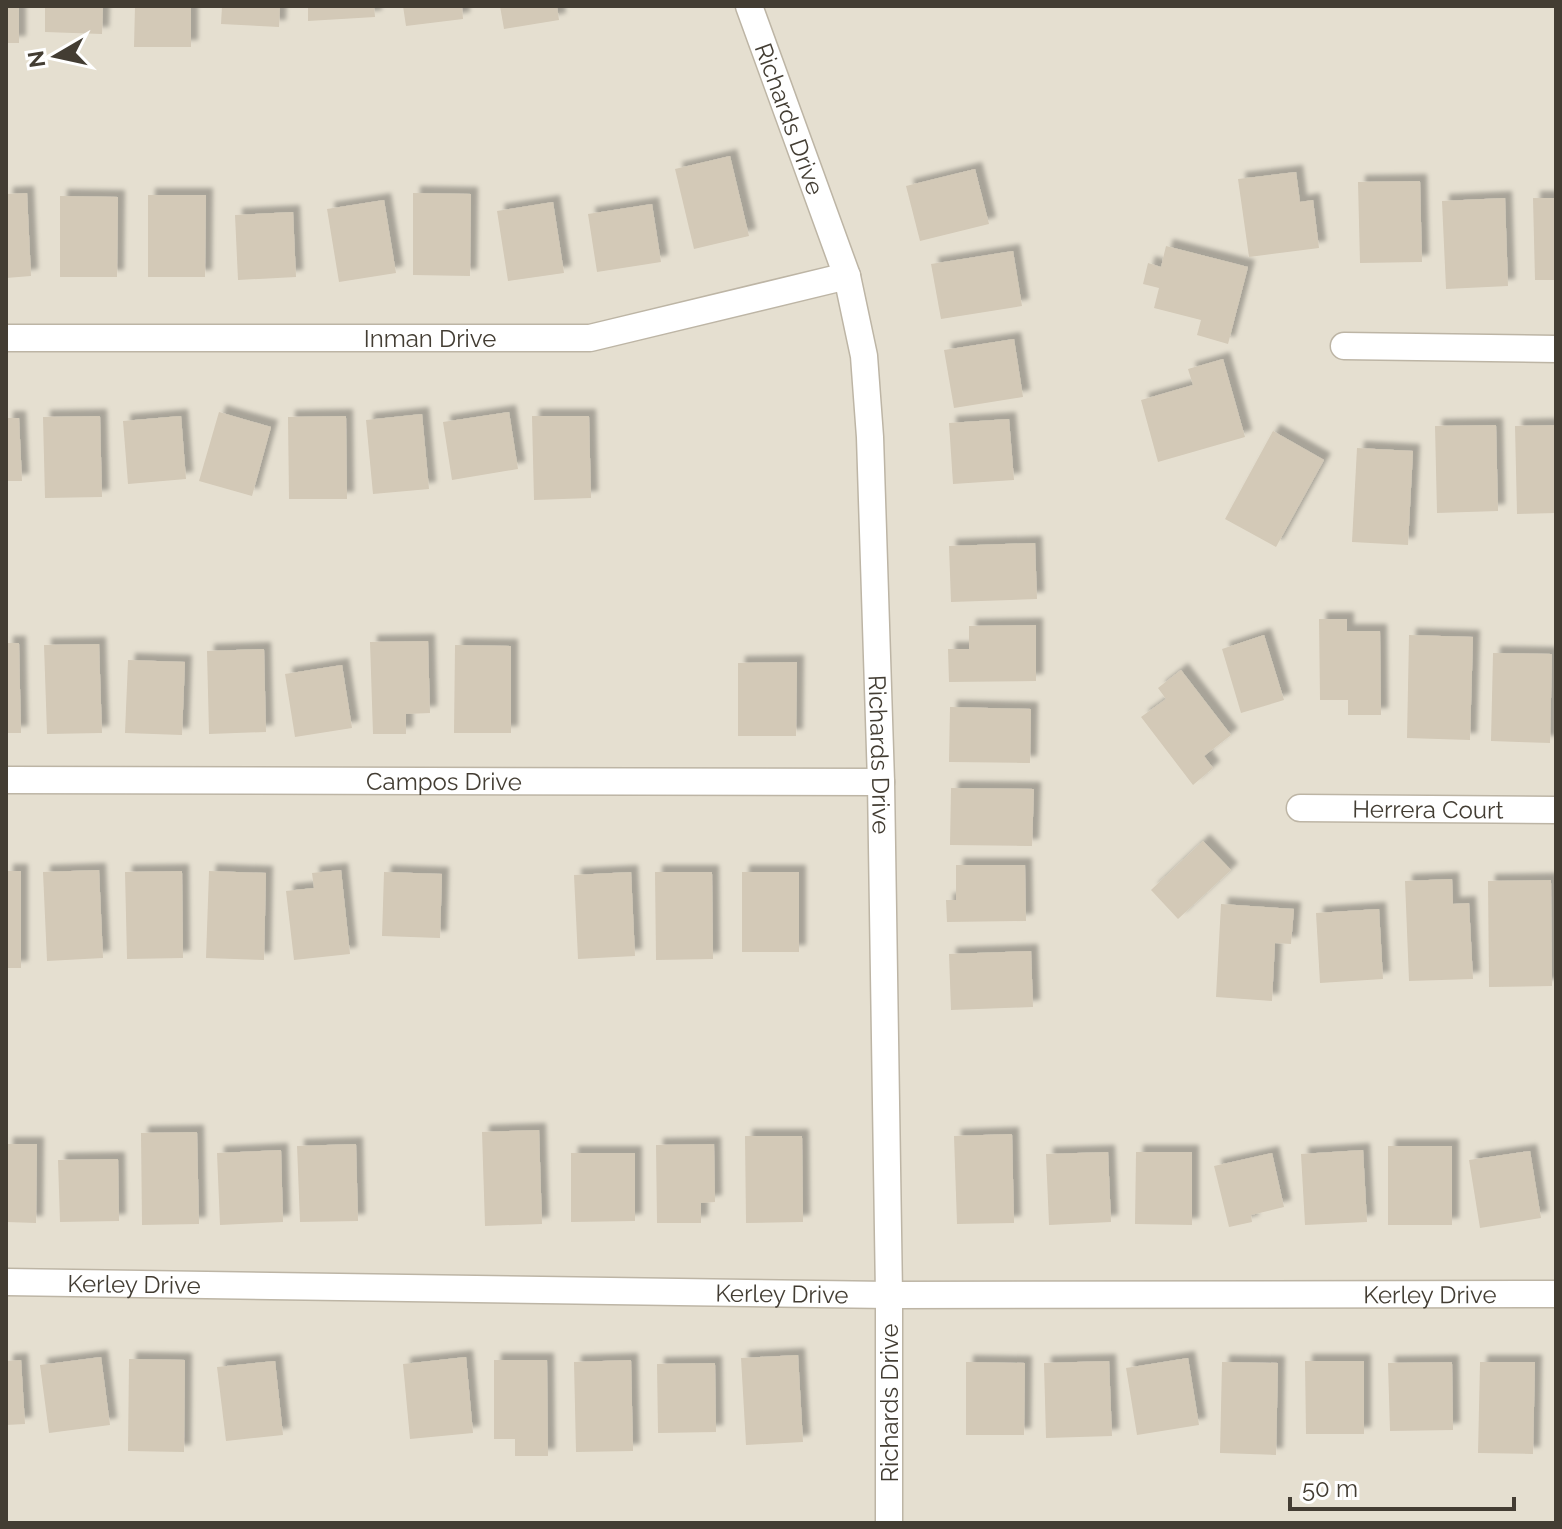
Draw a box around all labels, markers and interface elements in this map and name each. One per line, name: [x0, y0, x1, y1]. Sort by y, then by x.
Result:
north arrow: [16, 16, 96, 96]
street label: Richards Drive: [749, 39, 831, 199]
text: N: [22, 49, 50, 69]
street label: Inman Drive: [364, 324, 496, 353]
street label: Richards Drive: [863, 675, 896, 834]
street label: Campos Drive: [366, 766, 522, 796]
street label: Herrera Court: [1352, 794, 1504, 824]
street label: Kerley Drive: [67, 1268, 201, 1299]
street label: Kerley Drive: [715, 1278, 849, 1309]
street label: Kerley Drive: [1363, 1280, 1497, 1309]
street label: Richards Drive: [875, 1323, 904, 1483]
scale bar: [1290, 1461, 1514, 1511]
text: 50 m: [1302, 1474, 1358, 1503]

